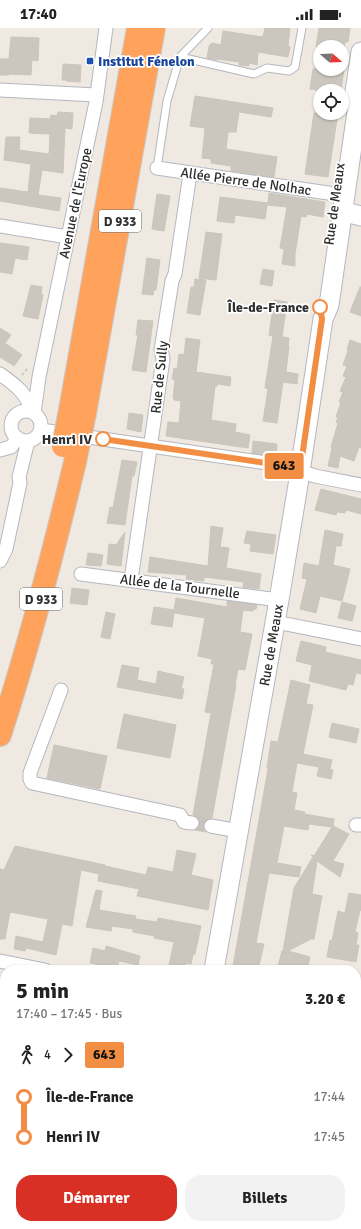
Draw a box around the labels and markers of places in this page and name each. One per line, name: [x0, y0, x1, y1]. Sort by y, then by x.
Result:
place label: Institut Fénelon: [98, 53, 195, 70]
marker: Institut Fénelon: [85, 56, 95, 66]
place label: Île-de-France: [226, 299, 309, 316]
marker: Île-de-France: [312, 299, 328, 315]
place label: Henri IV: [42, 431, 92, 448]
marker: Henri IV: [95, 431, 111, 447]

